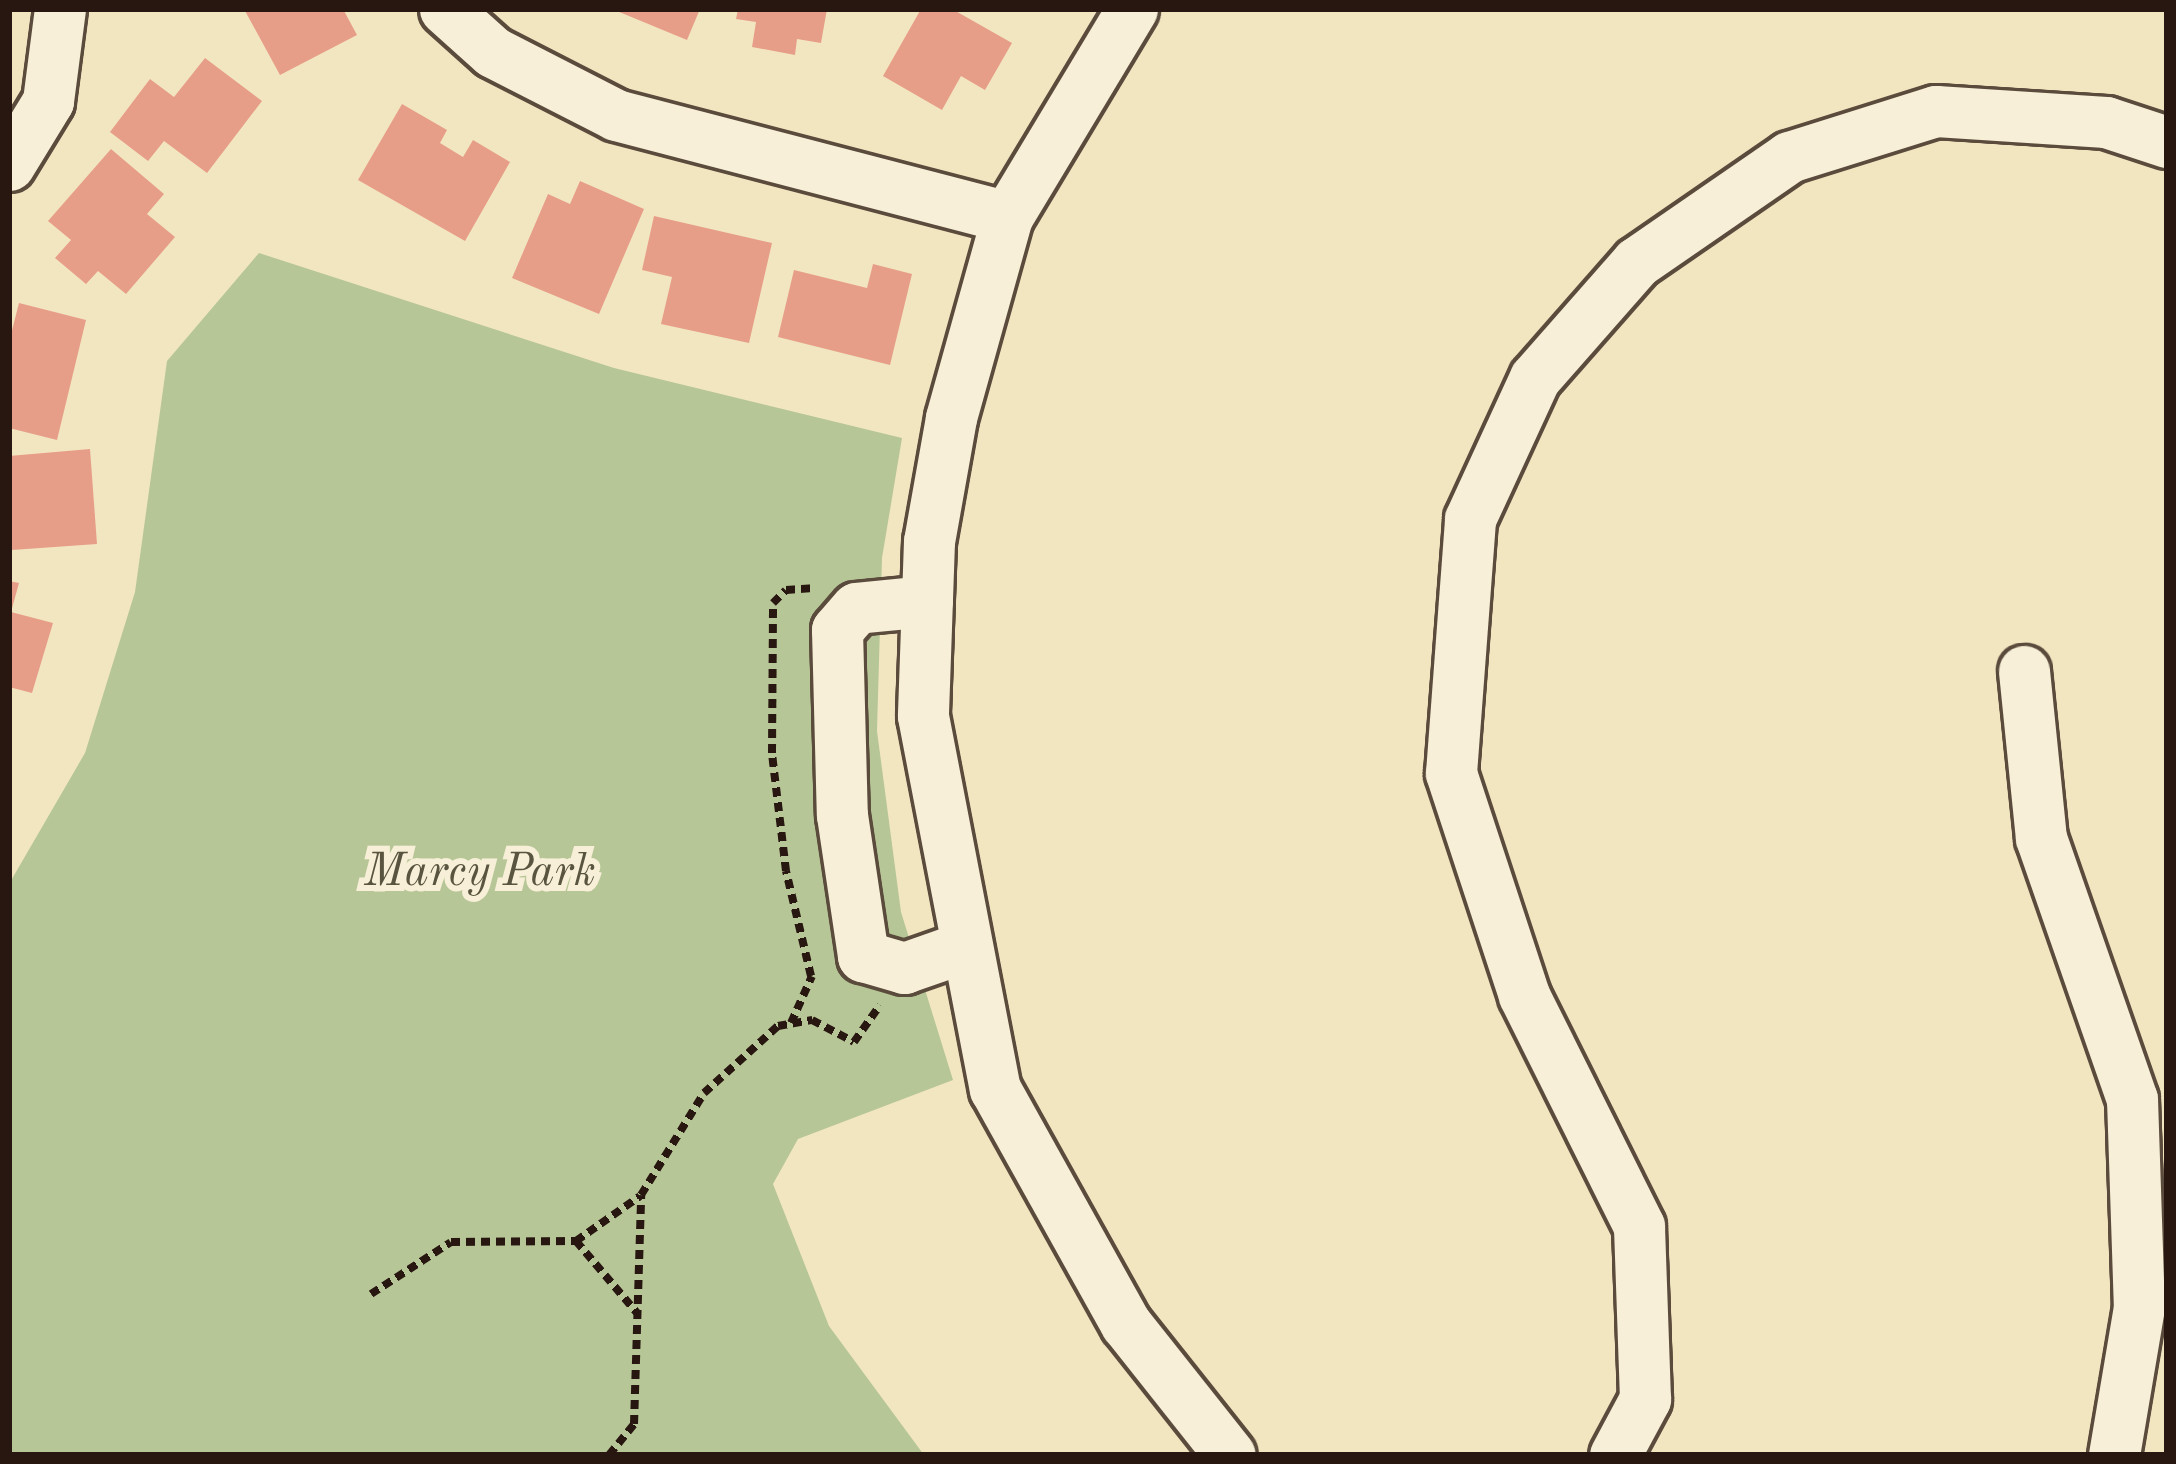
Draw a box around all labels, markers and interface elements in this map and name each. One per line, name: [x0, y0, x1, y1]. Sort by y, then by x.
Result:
park label: Marcy Park: [364, 847, 596, 901]

